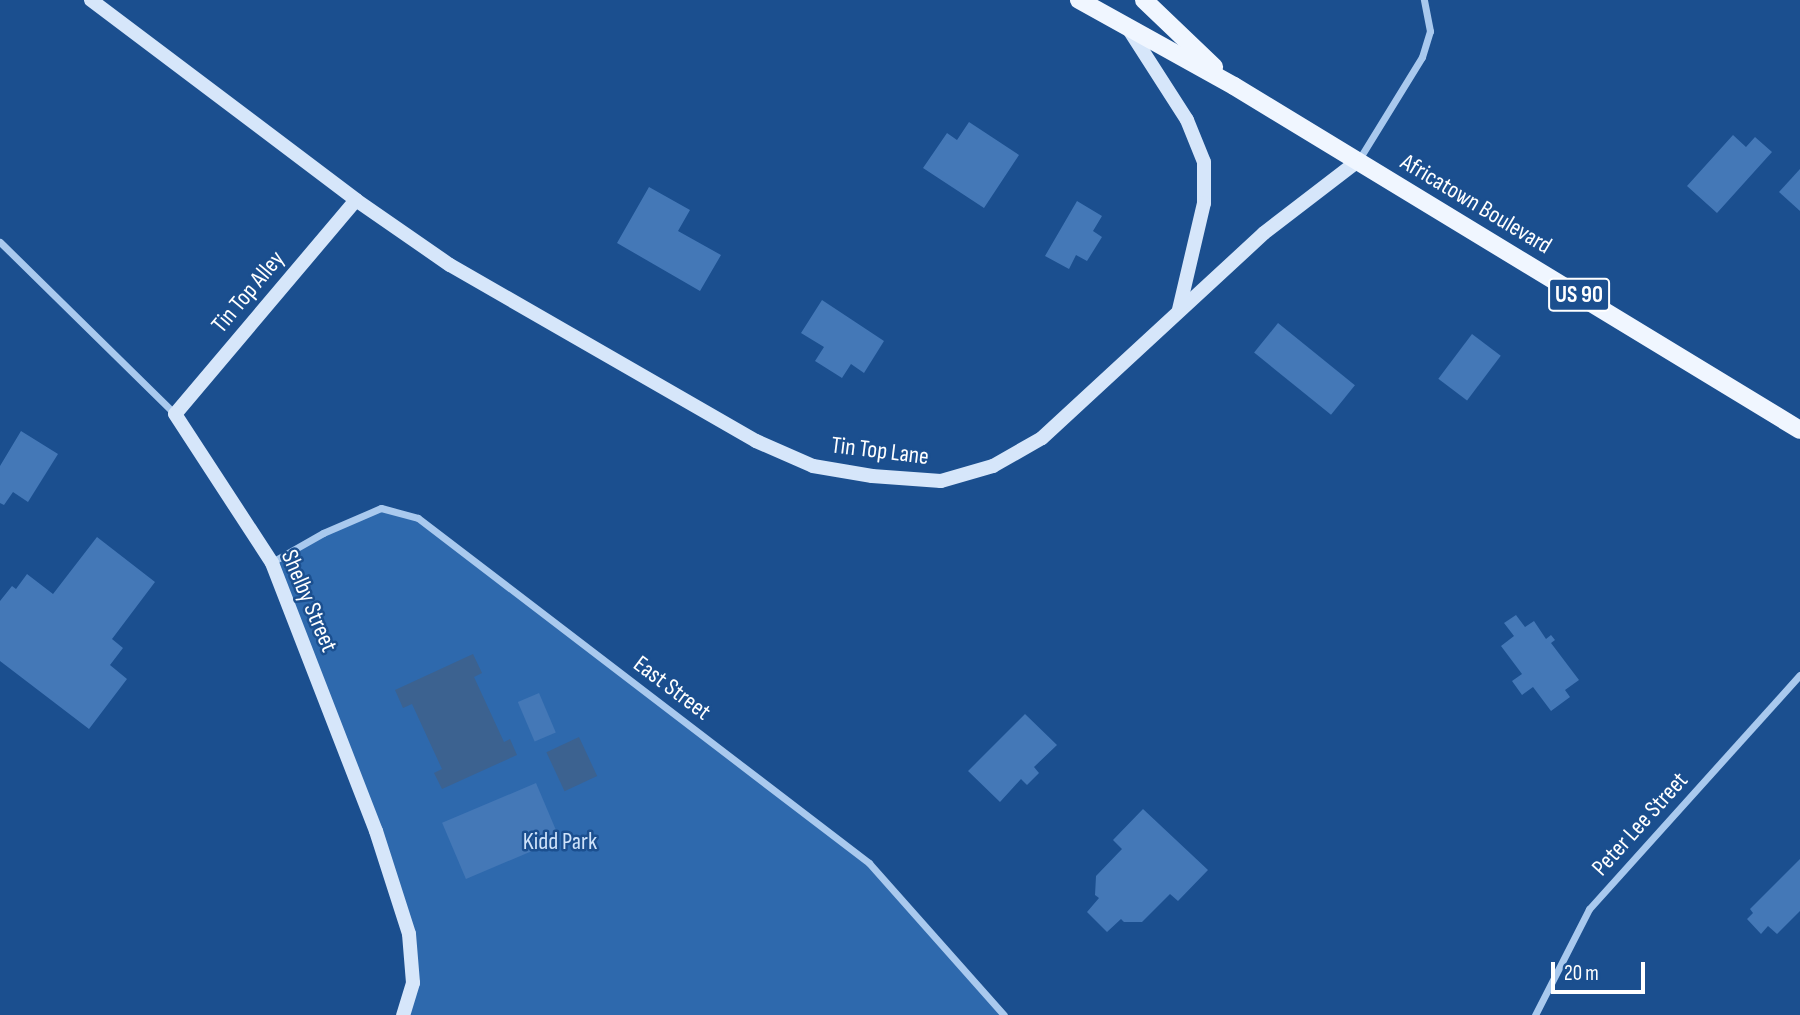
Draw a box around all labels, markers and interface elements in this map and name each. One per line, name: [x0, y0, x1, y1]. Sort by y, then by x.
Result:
street label: Africatown Boulevard: [1395, 148, 1557, 260]
street label: Tin Top Alley: [205, 245, 291, 339]
road number: US 90: [1548, 276, 1610, 314]
street label: Tin Top Lane: [830, 431, 930, 471]
street label: Shelby Street: [275, 546, 343, 656]
street label: East Street: [628, 650, 716, 726]
street label: Peter Lee Street: [1586, 766, 1694, 882]
park label: Kidd Park: [523, 828, 597, 856]
scale bar: [1555, 948, 1650, 992]
text: 20 m: [1564, 961, 1599, 986]

